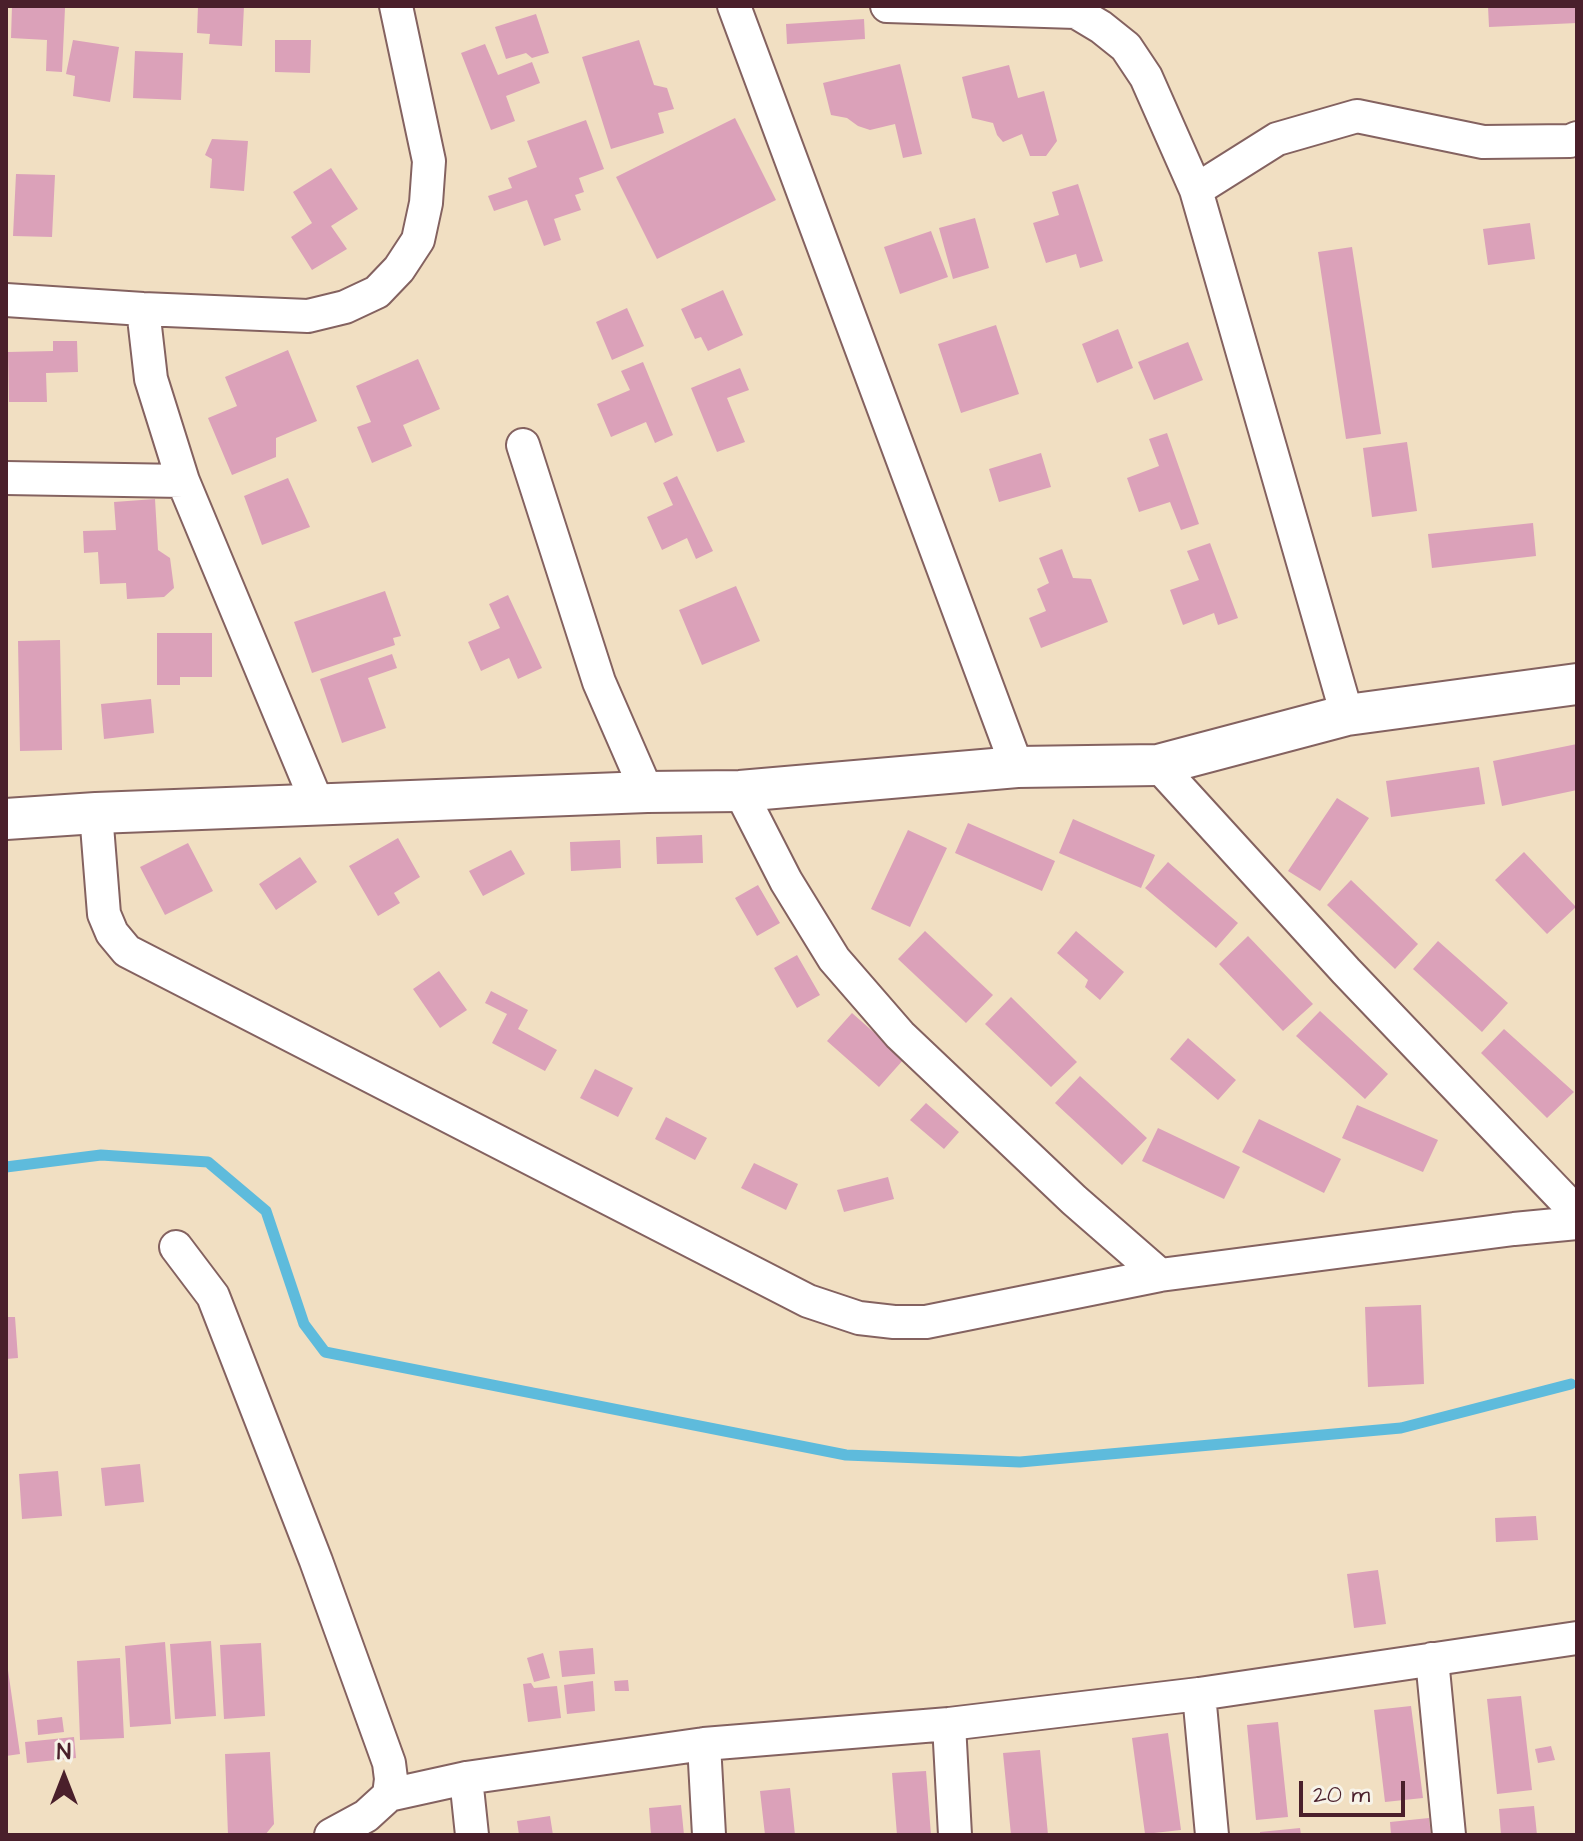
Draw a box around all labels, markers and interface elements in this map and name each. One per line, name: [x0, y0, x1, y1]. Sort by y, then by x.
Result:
north arrow: [24, 1737, 104, 1817]
text: N: [57, 1737, 71, 1768]
scale bar: [1303, 1765, 1409, 1815]
text: 20 m: [1313, 1778, 1370, 1812]

